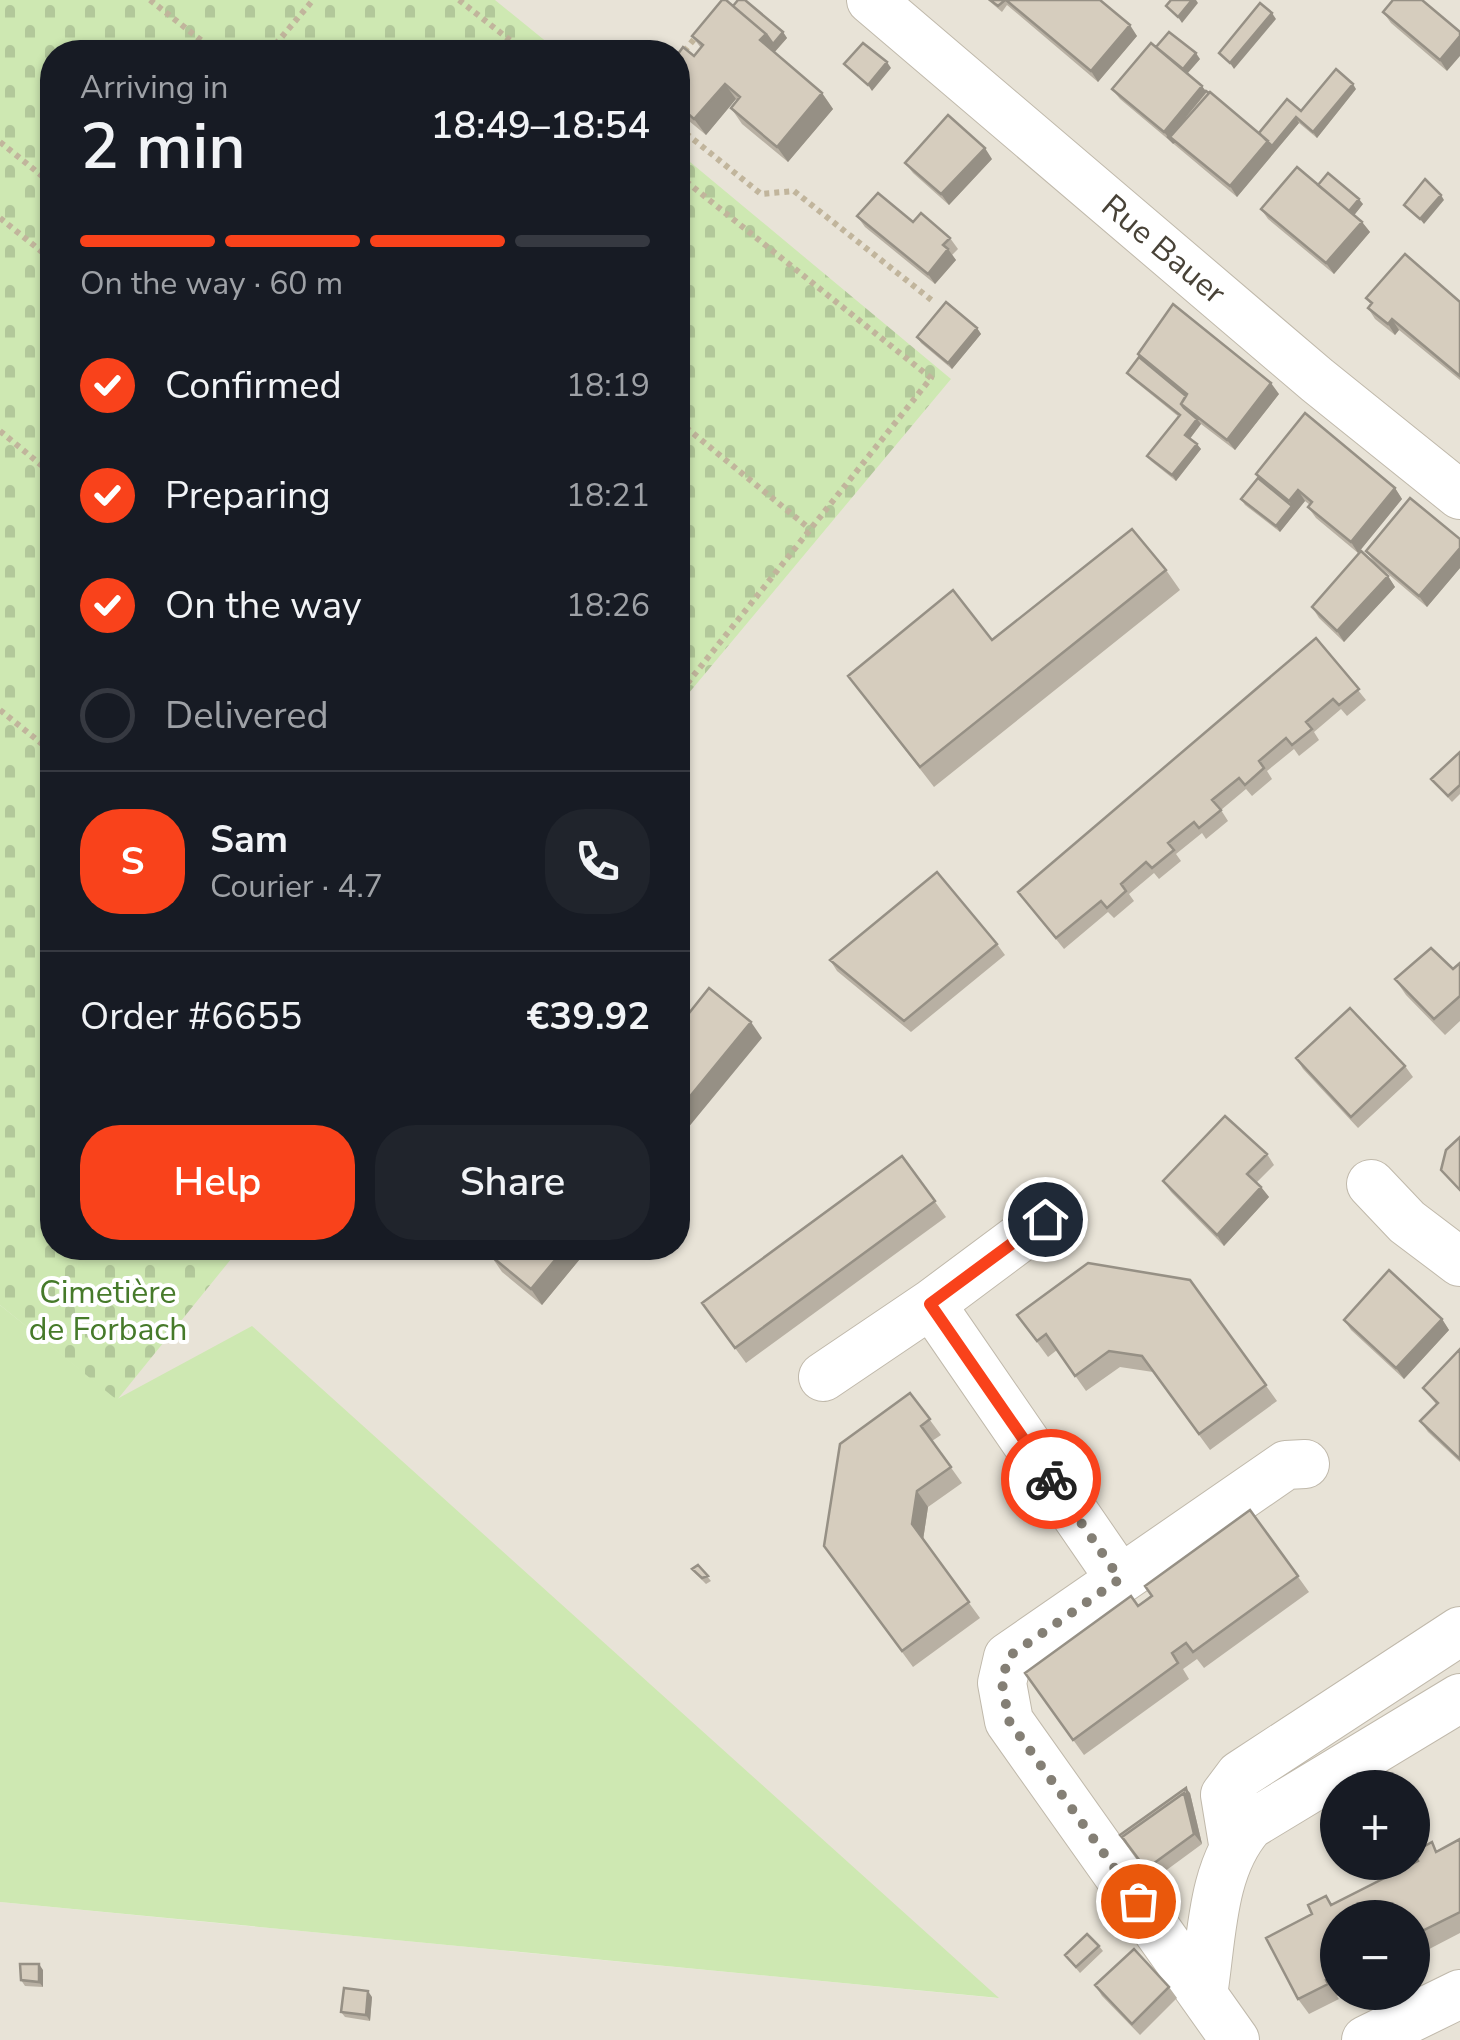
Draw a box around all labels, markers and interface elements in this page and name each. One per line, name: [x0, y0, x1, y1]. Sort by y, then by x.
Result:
text: Arriving in: [80, 66, 228, 109]
text: 18:49–18:54: [431, 100, 650, 151]
text: 2 min: [80, 102, 246, 191]
street label: Rue Bauer: [1093, 185, 1235, 314]
text: On the way · 60 m: [80, 262, 343, 305]
icon: check: [80, 358, 135, 413]
text: Confirmed: [165, 360, 342, 411]
text: 18:19: [566, 364, 650, 407]
icon: check: [80, 468, 135, 523]
text: Preparing: [165, 470, 331, 521]
text: 18:21: [566, 474, 650, 517]
icon: check: [80, 578, 135, 633]
text: On the way: [165, 580, 361, 631]
text: 18:26: [566, 584, 650, 627]
text: Delivered: [165, 690, 329, 741]
button: phone: [545, 809, 650, 914]
text: Sam: [210, 814, 288, 865]
text: S: [121, 836, 144, 887]
text: Courier · 4.7: [210, 865, 383, 908]
text: Order #6655: [80, 991, 302, 1042]
text: €39.92: [527, 991, 650, 1042]
button: Help: [80, 1125, 355, 1240]
button: Share: [375, 1125, 650, 1240]
pin: [1003, 1177, 1088, 1262]
icon: home: [1018, 1192, 1073, 1247]
park label: Cimetière de Forbach: [29, 1271, 187, 1351]
courier: [1001, 1429, 1101, 1529]
icon: bike: [1024, 1452, 1079, 1507]
map controls: [1320, 1770, 1430, 2010]
button: +: [1320, 1770, 1430, 1880]
pin: [1096, 1859, 1181, 1944]
icon: bag: [1111, 1874, 1166, 1929]
button: −: [1320, 1900, 1430, 2010]

